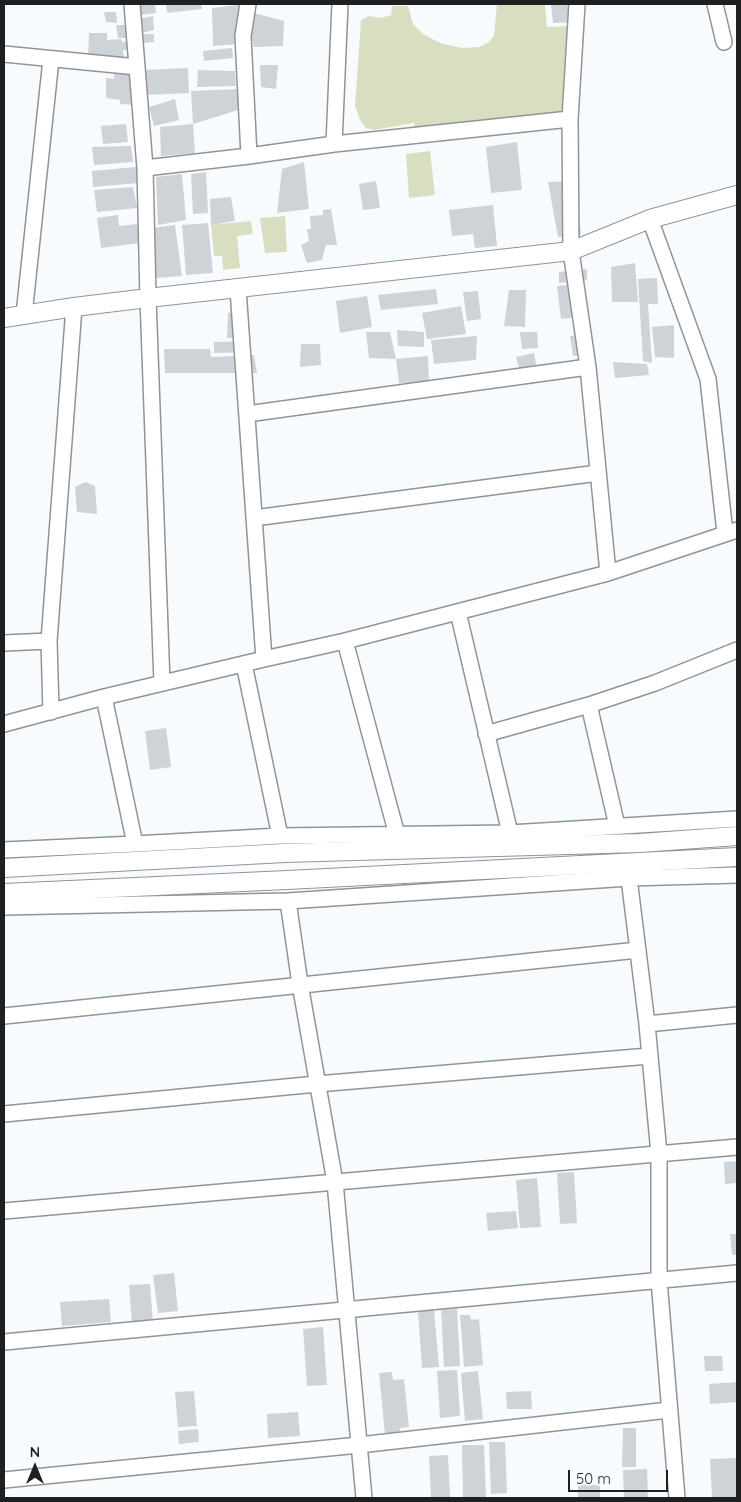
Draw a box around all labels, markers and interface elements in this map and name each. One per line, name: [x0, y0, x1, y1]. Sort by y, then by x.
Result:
north arrow: [10, 1442, 60, 1492]
text: N: [30, 1443, 40, 1461]
scale bar: [571, 1460, 671, 1492]
text: 50 m: [576, 1469, 611, 1488]

